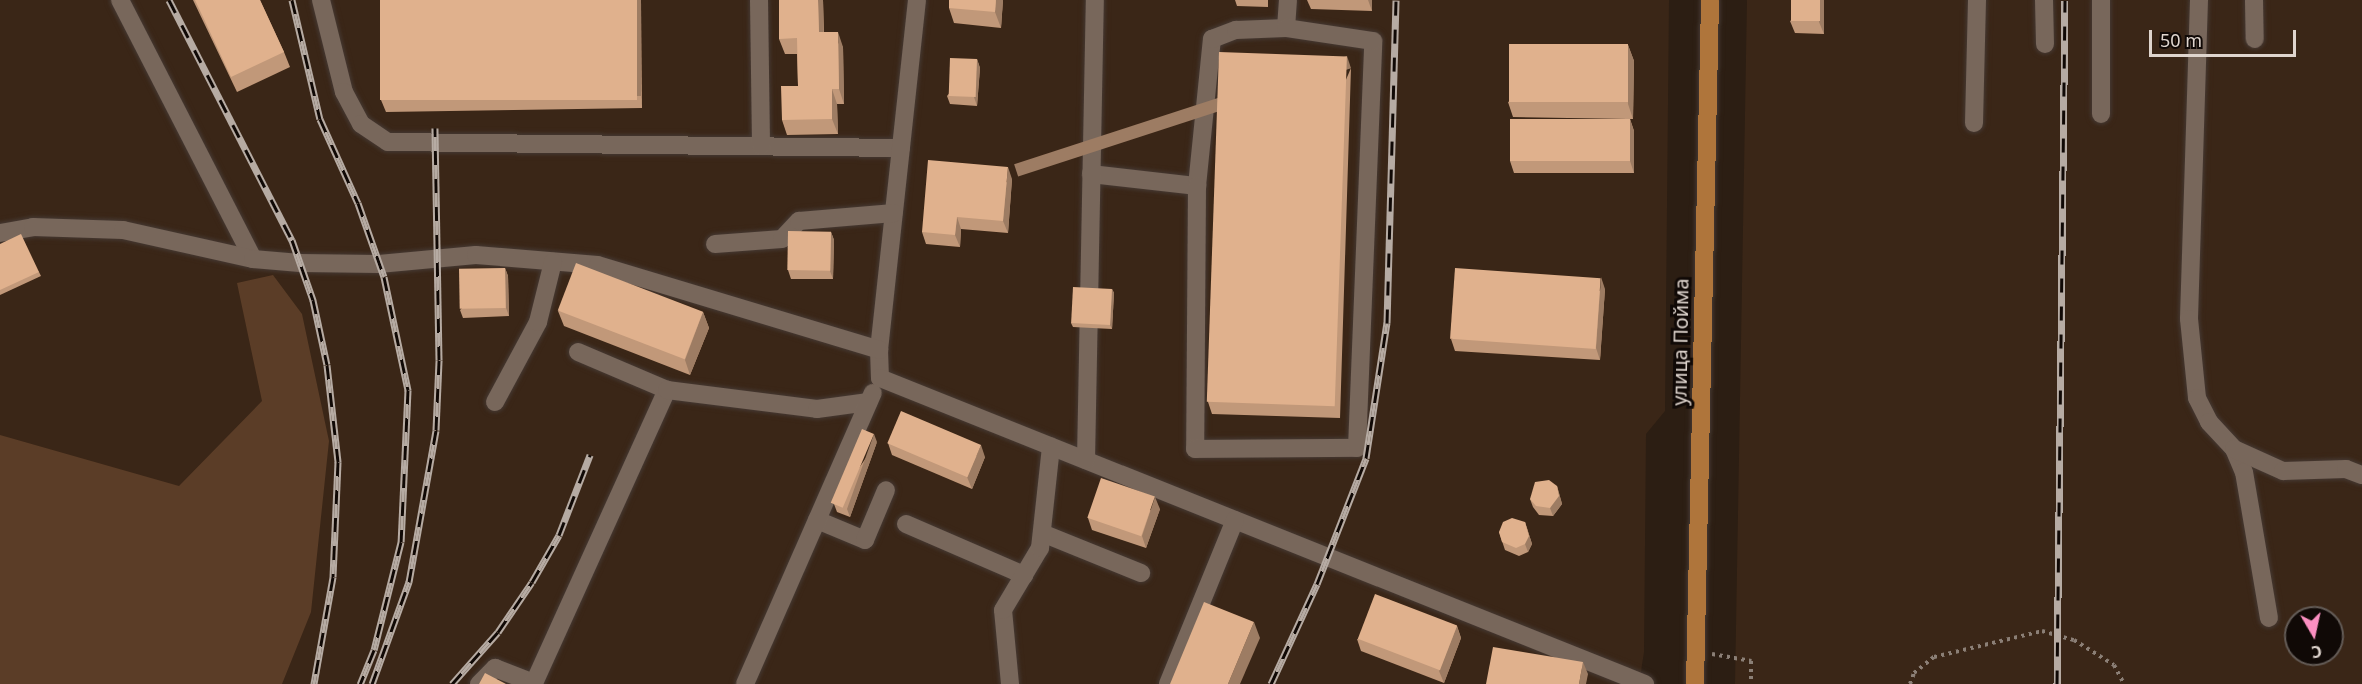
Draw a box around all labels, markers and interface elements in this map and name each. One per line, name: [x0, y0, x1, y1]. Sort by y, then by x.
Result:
scale bar: [2152, 18, 2299, 56]
text: 50 m: [2160, 28, 2202, 52]
street label: улица Пойма: [1667, 278, 1693, 406]
north arrow: [2284, 606, 2344, 666]
text: С: [2310, 640, 2323, 663]

